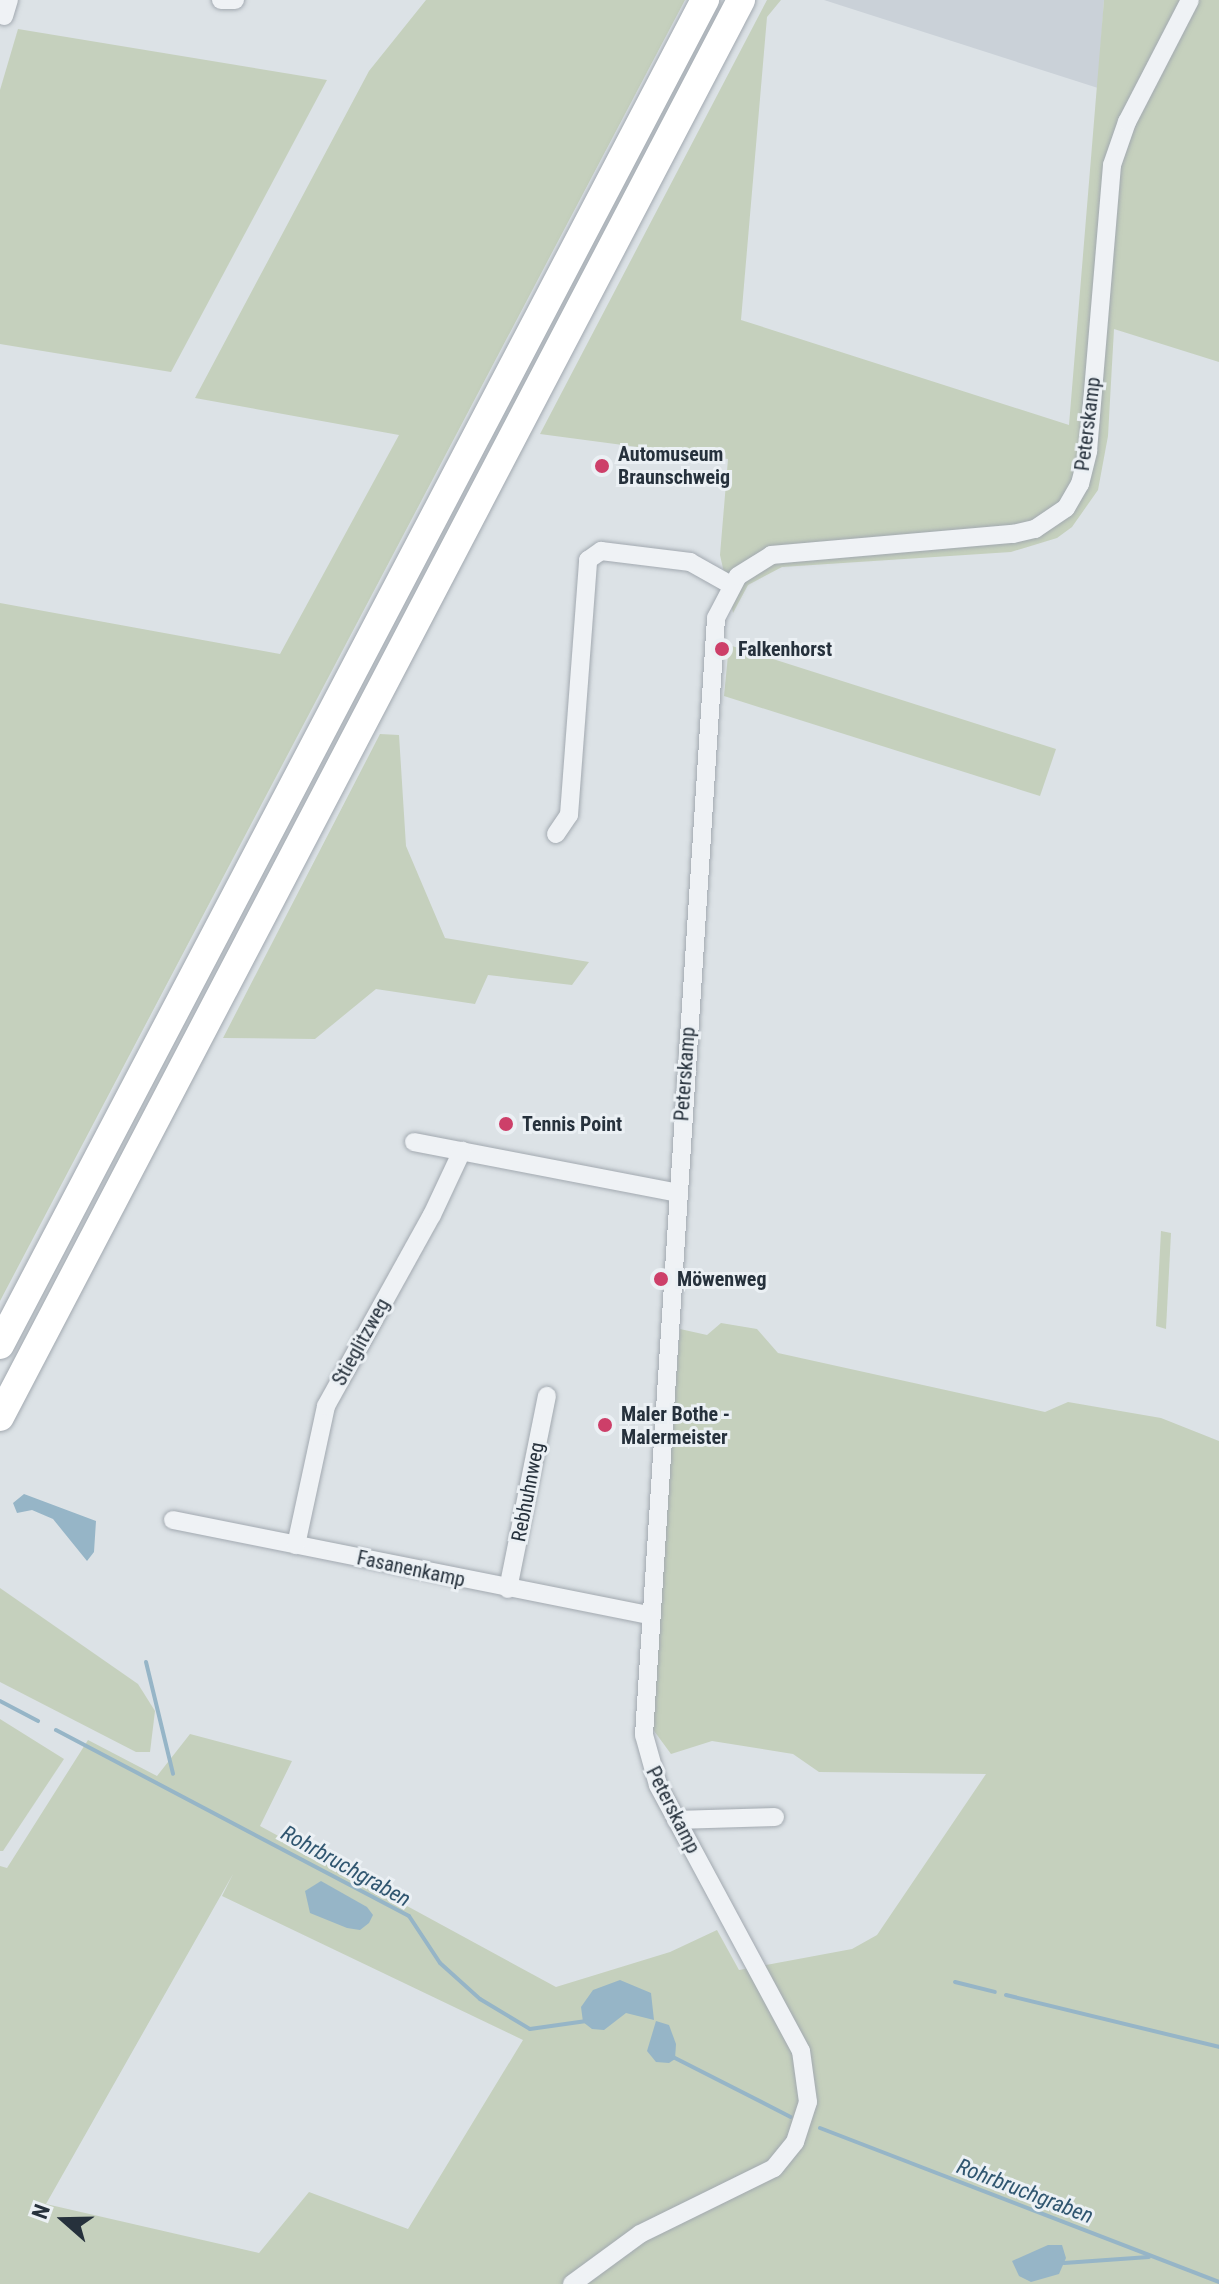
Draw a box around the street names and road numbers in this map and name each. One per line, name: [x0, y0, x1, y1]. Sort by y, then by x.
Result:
street label: Peterskamp: [1070, 376, 1106, 472]
street label: Peterskamp: [670, 1026, 700, 1122]
street label: Stieglitzweg: [327, 1294, 395, 1390]
street label: Rebhuhnweg: [507, 1440, 549, 1544]
street label: Fasanenkamp: [355, 1546, 467, 1592]
street label: Peterskamp: [641, 1763, 705, 1857]

